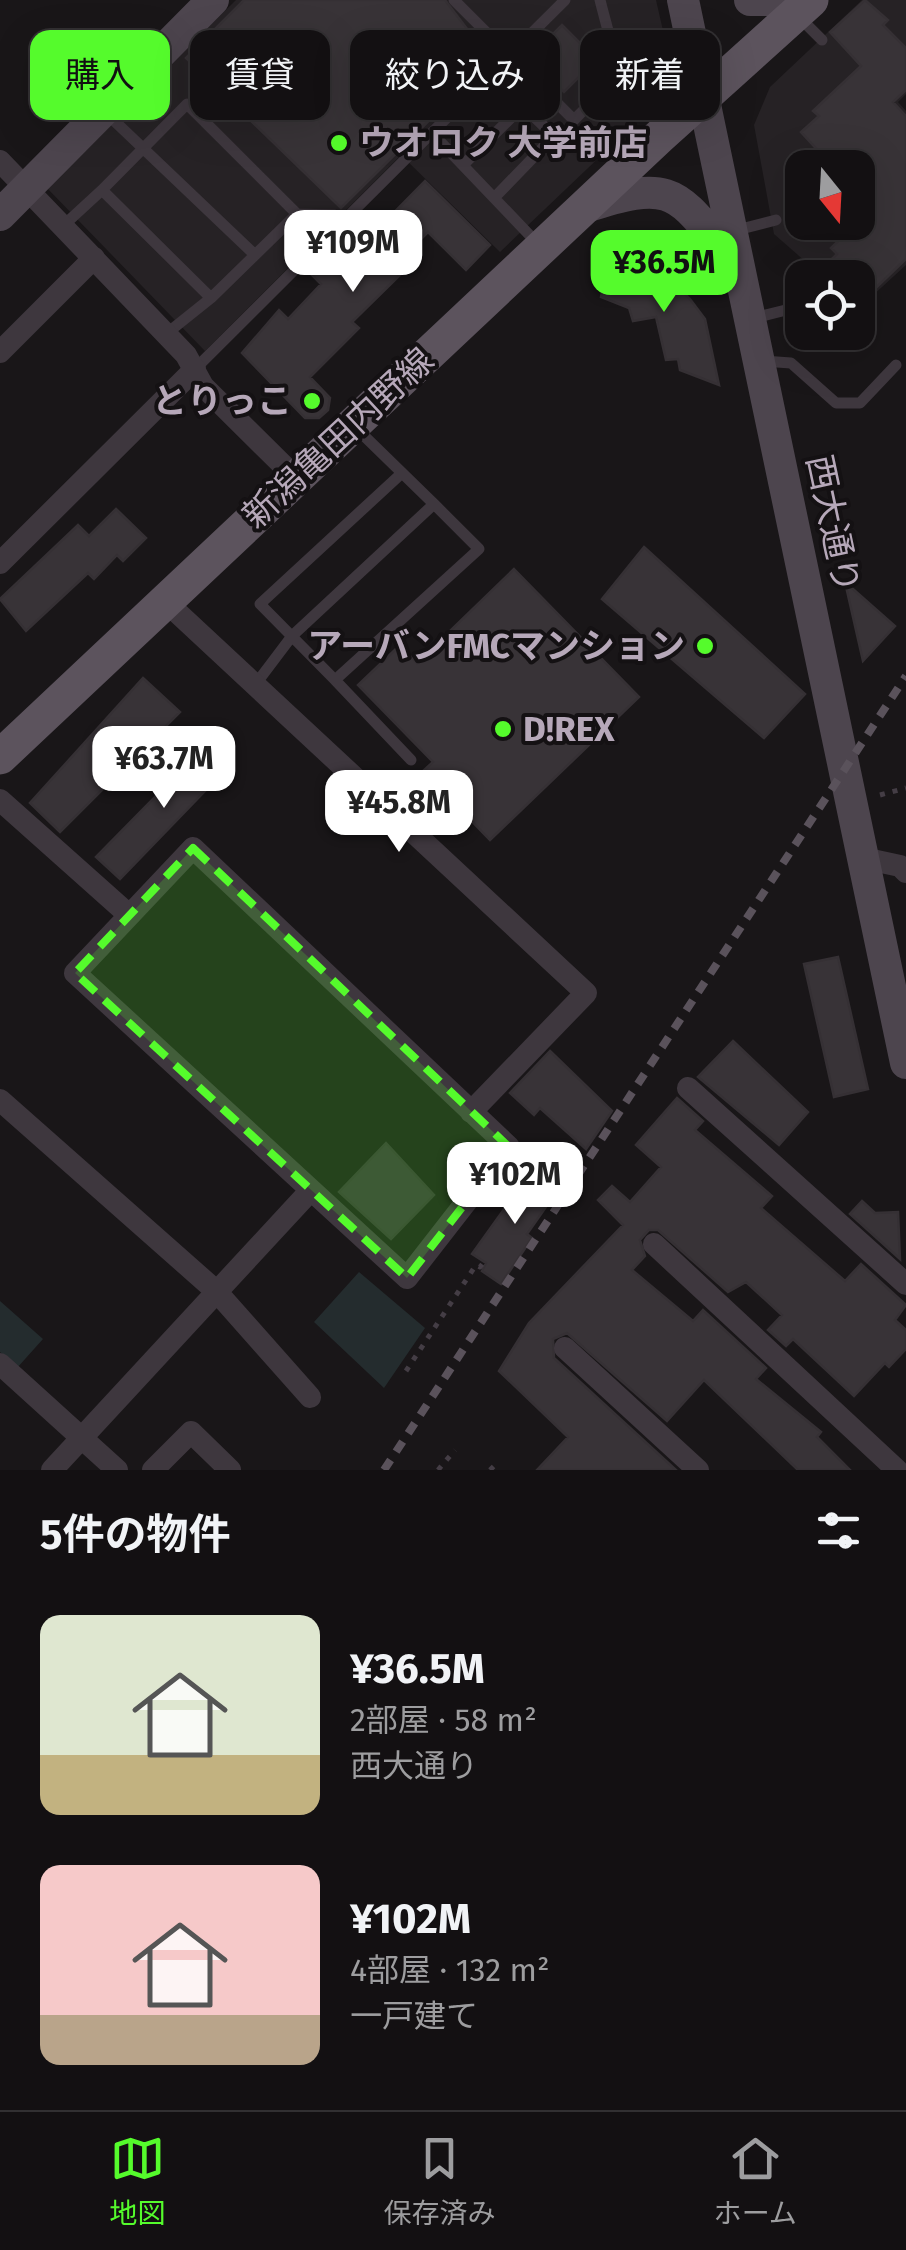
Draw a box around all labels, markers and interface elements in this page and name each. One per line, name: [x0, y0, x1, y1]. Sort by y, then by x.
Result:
chip: 購入: [30, 30, 170, 120]
chip: 賃貸: [190, 30, 330, 120]
chip: 絞り込み: [350, 30, 560, 120]
chip: 新着: [580, 30, 720, 120]
place label: ウオロク 大学前店: [359, 122, 647, 164]
marker: ウオロク 大学前店: [328, 132, 350, 154]
north arrow: [785, 150, 875, 240]
map controls: [785, 150, 875, 350]
pin: ¥109M: [283, 210, 423, 295]
text: ¥109M: [306, 223, 400, 261]
pin: ¥36.5M: [583, 230, 745, 315]
text: ¥36.5M: [613, 243, 715, 281]
button: locate: [785, 260, 875, 350]
street label: 新潟亀田内野線: [234, 339, 442, 537]
place label: とりっこ: [152, 380, 292, 422]
marker: とりっこ: [301, 390, 323, 412]
street label: 西大通り: [798, 451, 868, 597]
place label: アーバンFMCマンション: [307, 625, 685, 667]
marker: アーバンFMCマンション: [694, 635, 716, 657]
place label: D!REX: [523, 708, 615, 750]
marker: D!REX: [492, 718, 514, 740]
pin: ¥63.7M: [83, 726, 245, 811]
text: ¥63.7M: [114, 739, 214, 777]
pin: ¥45.8M: [318, 770, 480, 855]
text: ¥45.8M: [347, 783, 451, 821]
pin: ¥102M: [445, 1142, 585, 1227]
text: ¥102M: [469, 1155, 561, 1193]
icon: filters: [811, 1503, 866, 1558]
text: 5件の物件: [40, 1510, 231, 1560]
text: ¥36.5M: [350, 1644, 485, 1694]
icon: home: [120, 1655, 240, 1775]
text: 2部屋 · 58 m²: [350, 1701, 537, 1739]
text: 西大通り: [350, 1747, 478, 1785]
text: ¥102M: [350, 1894, 471, 1944]
icon: home: [120, 1905, 240, 2025]
text: 4部屋 · 132 m²: [350, 1951, 550, 1989]
text: 一戸建て: [350, 1997, 478, 2035]
tab: 地図: [109, 2131, 165, 2231]
tab: 保存済み: [383, 2131, 495, 2231]
tab: ホーム: [714, 2131, 797, 2231]

